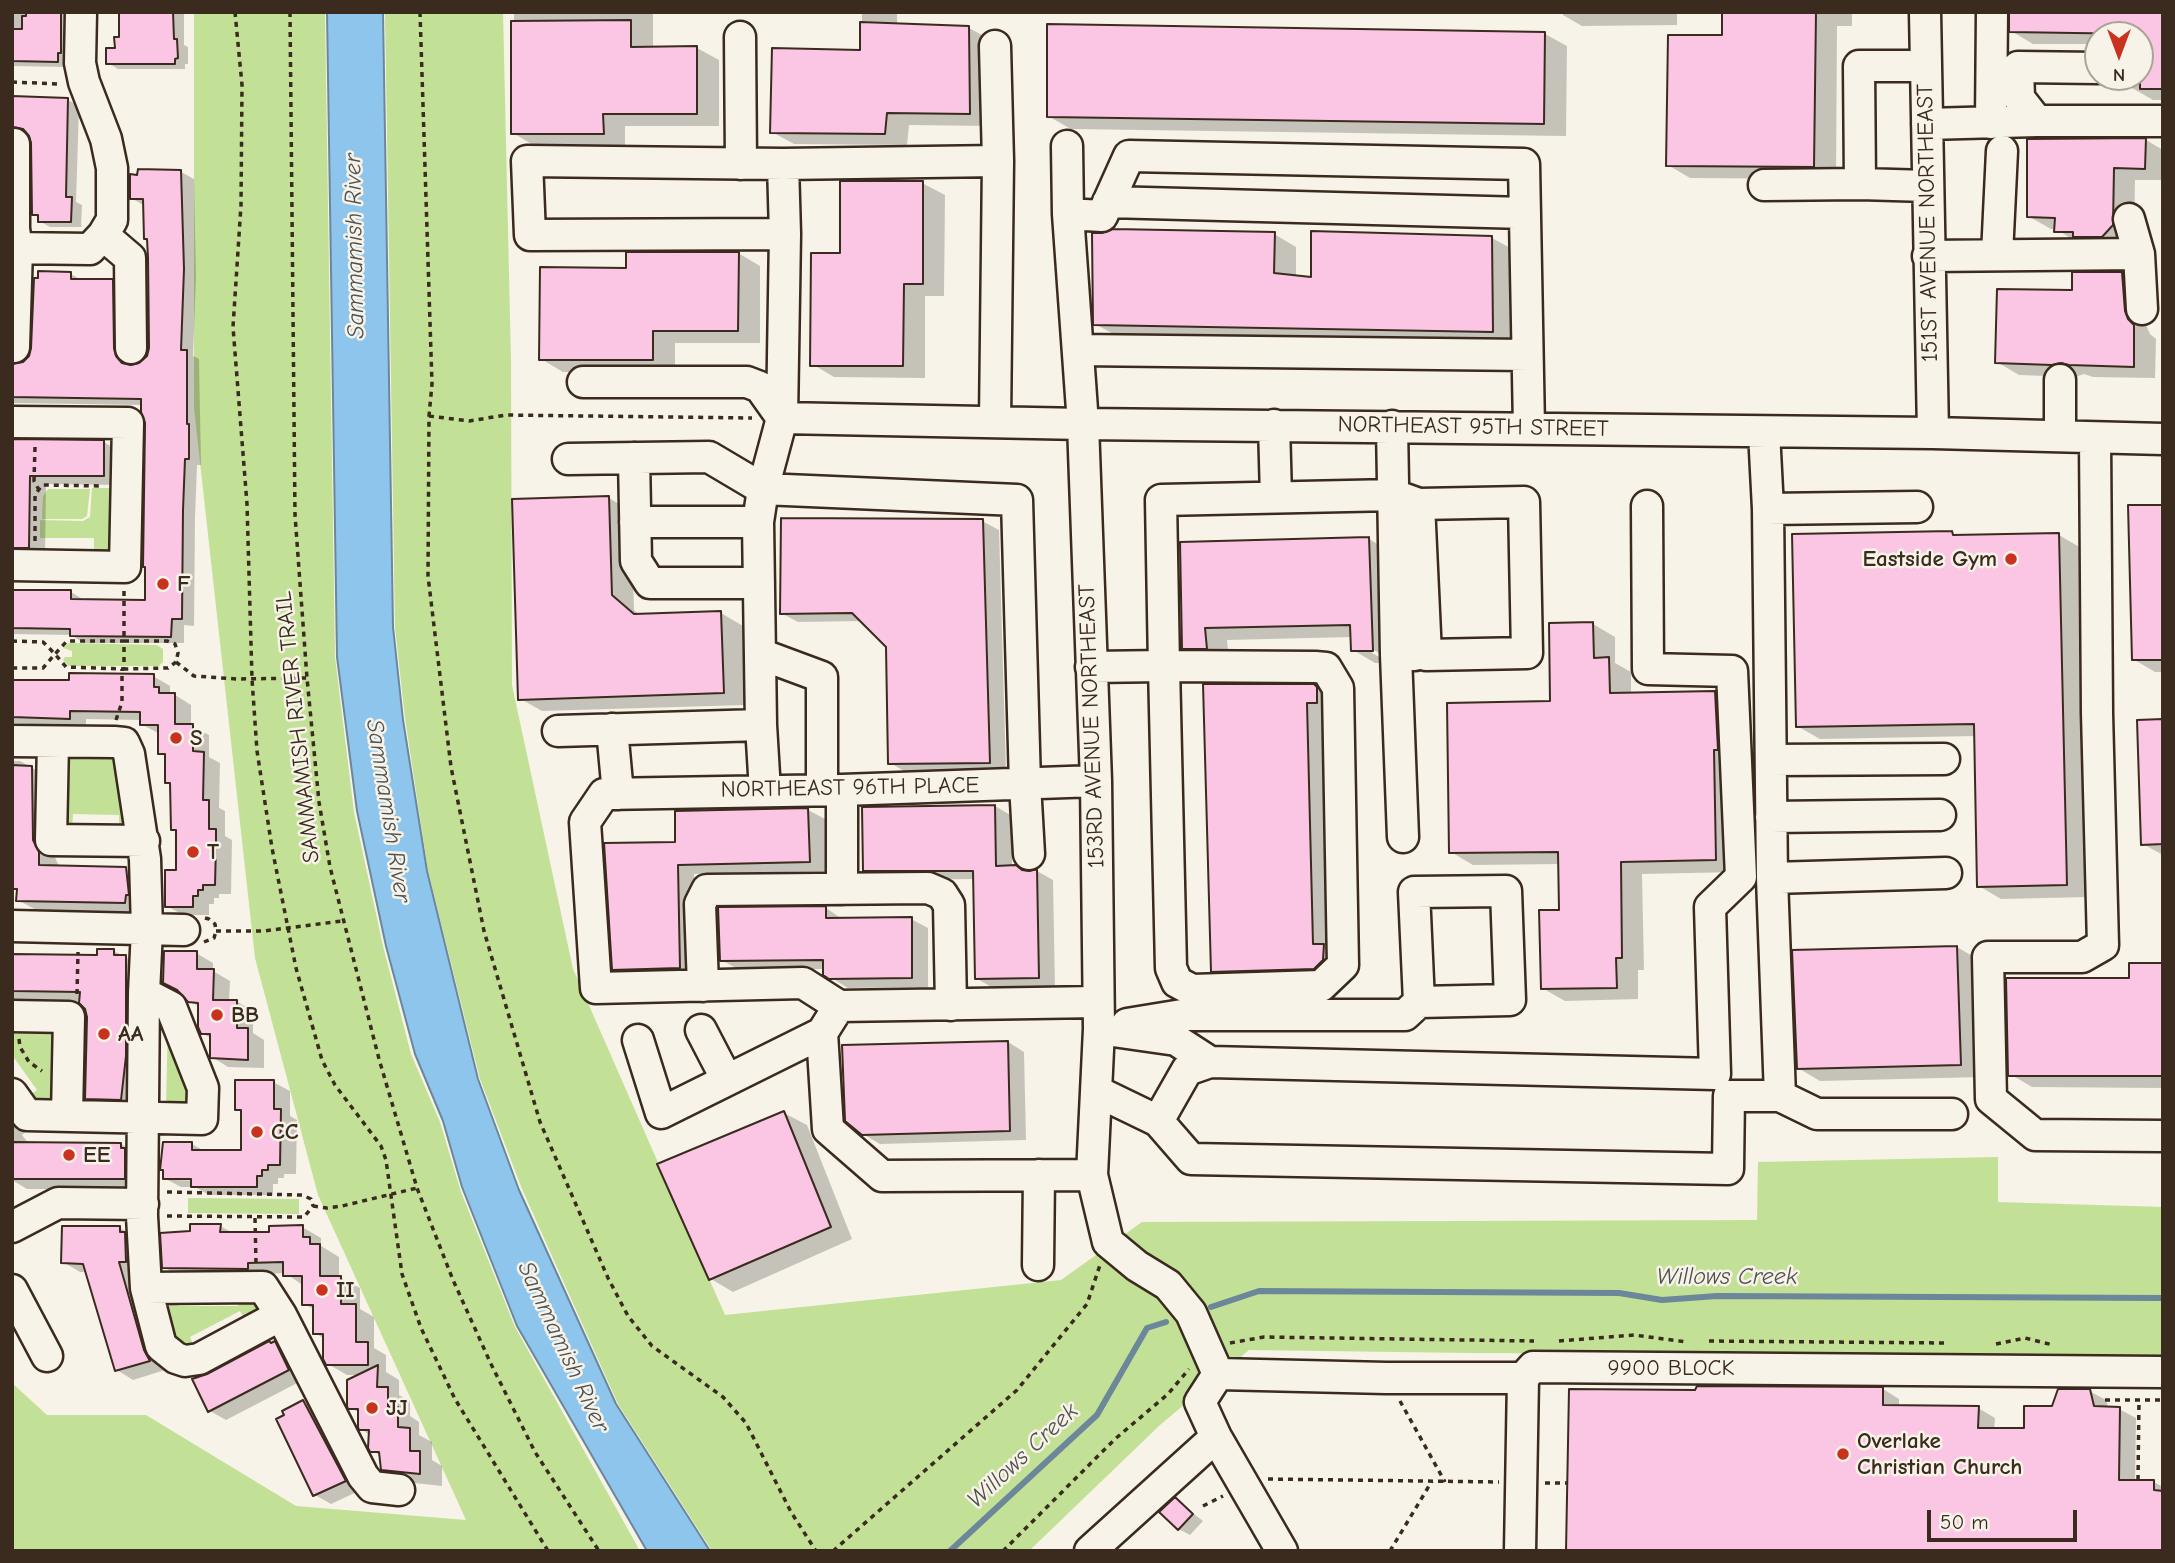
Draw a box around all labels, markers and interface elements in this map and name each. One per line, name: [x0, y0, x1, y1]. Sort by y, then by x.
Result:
north arrow: [2084, 21, 2154, 91]
text: N: [2113, 64, 2125, 86]
street label: 151ST AVENUE NORTHEAST: [1912, 84, 1944, 362]
water label: Sammamish River: [339, 153, 371, 339]
street label: NORTHEAST 95TH STREET: [1337, 411, 1609, 443]
place label: Eastside Gym: [1862, 545, 1997, 573]
marker: Eastside Gym: [2003, 551, 2019, 567]
place label: F: [177, 570, 190, 598]
marker: F: [155, 576, 171, 592]
street label: 153RD AVENUE NORTHEAST: [1073, 583, 1111, 869]
street label: SAMMAMISH RIVER TRAIL: [270, 590, 326, 864]
water label: Sammamish River: [359, 717, 417, 905]
place label: S: [190, 724, 203, 752]
marker: S: [168, 730, 184, 746]
street label: NORTHEAST 96TH PLACE: [721, 772, 979, 804]
place label: T: [207, 838, 219, 866]
marker: T: [185, 844, 201, 860]
place label: BB: [231, 1001, 259, 1029]
marker: BB: [209, 1007, 225, 1023]
place label: AA: [118, 1020, 143, 1048]
marker: AA: [96, 1026, 112, 1042]
place label: CC: [271, 1118, 299, 1146]
marker: CC: [249, 1124, 265, 1140]
place label: EE: [83, 1141, 110, 1169]
marker: EE: [61, 1147, 77, 1163]
water label: Sammamish River: [511, 1257, 615, 1437]
water label: Willows Creek: [1657, 1263, 1797, 1291]
place label: II: [336, 1276, 355, 1304]
marker: II: [314, 1282, 330, 1298]
street label: 9900 BLOCK: [1608, 1354, 1734, 1382]
place label: JJ: [386, 1394, 408, 1422]
water label: Willows Creek: [962, 1397, 1084, 1515]
marker: JJ: [364, 1400, 380, 1416]
place label: Overlake Christian Church: [1857, 1427, 2023, 1481]
marker: Overlake Christian Church: [1835, 1446, 1851, 1462]
scale bar: [1930, 1496, 2080, 1540]
text: 50 m: [1940, 1510, 1989, 1534]

